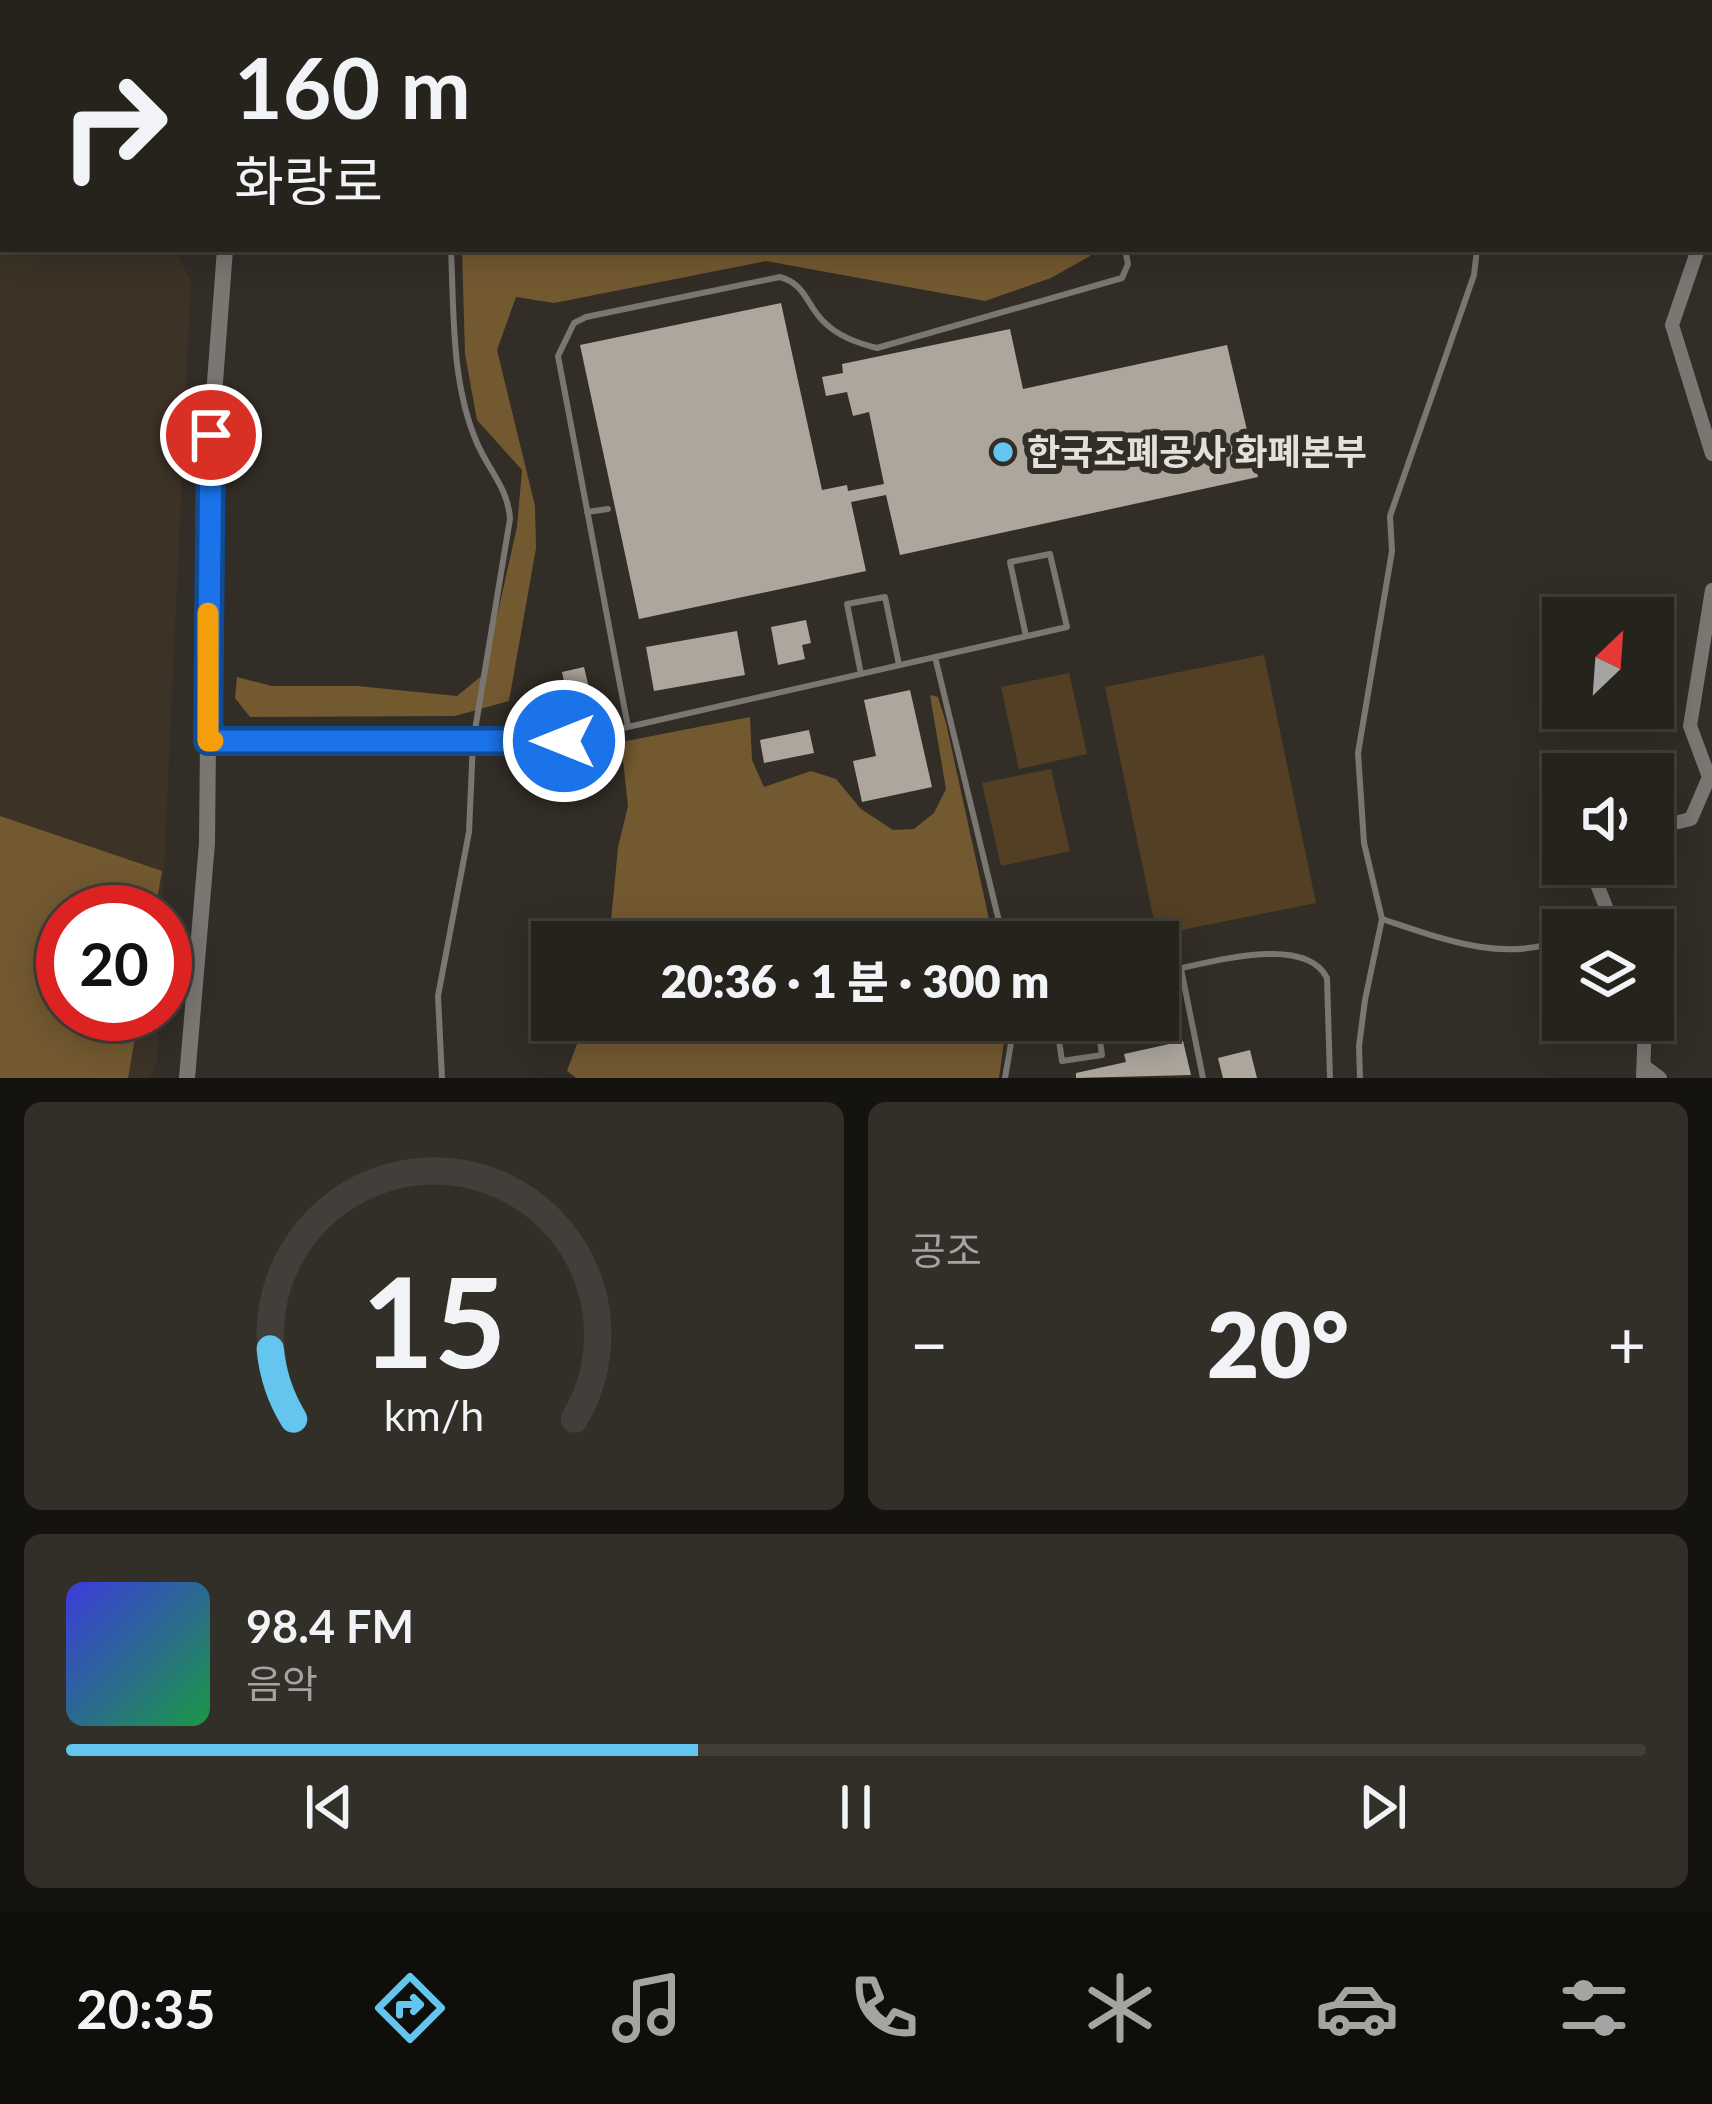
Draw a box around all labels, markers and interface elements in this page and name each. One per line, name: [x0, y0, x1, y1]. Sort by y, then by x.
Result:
text: 160 m: [234, 36, 471, 137]
icon: right: [36, 48, 192, 204]
text: 화랑로: [234, 148, 383, 213]
pin: [160, 384, 262, 486]
icon: arrive: [178, 402, 244, 468]
place label: 한국조폐공사 화폐본부: [1027, 429, 1367, 473]
marker: 한국조폐공사 화폐본부: [990, 439, 1016, 465]
north arrow: [1542, 597, 1674, 729]
map controls: [1542, 597, 1674, 1041]
position arrow: [501, 678, 627, 804]
button: sound: [1542, 753, 1674, 885]
speed limit sign: 20: [36, 885, 192, 1041]
button: layers: [1542, 909, 1674, 1041]
text: 20:36 · 1 분 · 300 m: [661, 954, 1049, 1008]
text: 공조: [910, 1227, 982, 1273]
text: 15: [362, 1245, 506, 1395]
text: 20°: [1207, 1289, 1349, 1397]
text: −: [910, 1304, 948, 1383]
text: +: [1608, 1304, 1646, 1383]
text: km/h: [384, 1389, 484, 1440]
text: 98.4 FM: [246, 1599, 414, 1653]
text: 음악: [246, 1660, 318, 1706]
icon: previous: [296, 1774, 362, 1840]
icon: pause: [823, 1774, 889, 1840]
icon: next: [1350, 1774, 1416, 1840]
icon: directions: [368, 1966, 452, 2050]
icon: music: [605, 1966, 689, 2050]
icon: phone: [842, 1966, 926, 2050]
icon: climate: [1078, 1966, 1162, 2050]
icon: car: [1315, 1966, 1399, 2050]
icon: filters: [1552, 1966, 1636, 2050]
text: 20:35: [76, 1976, 216, 2041]

